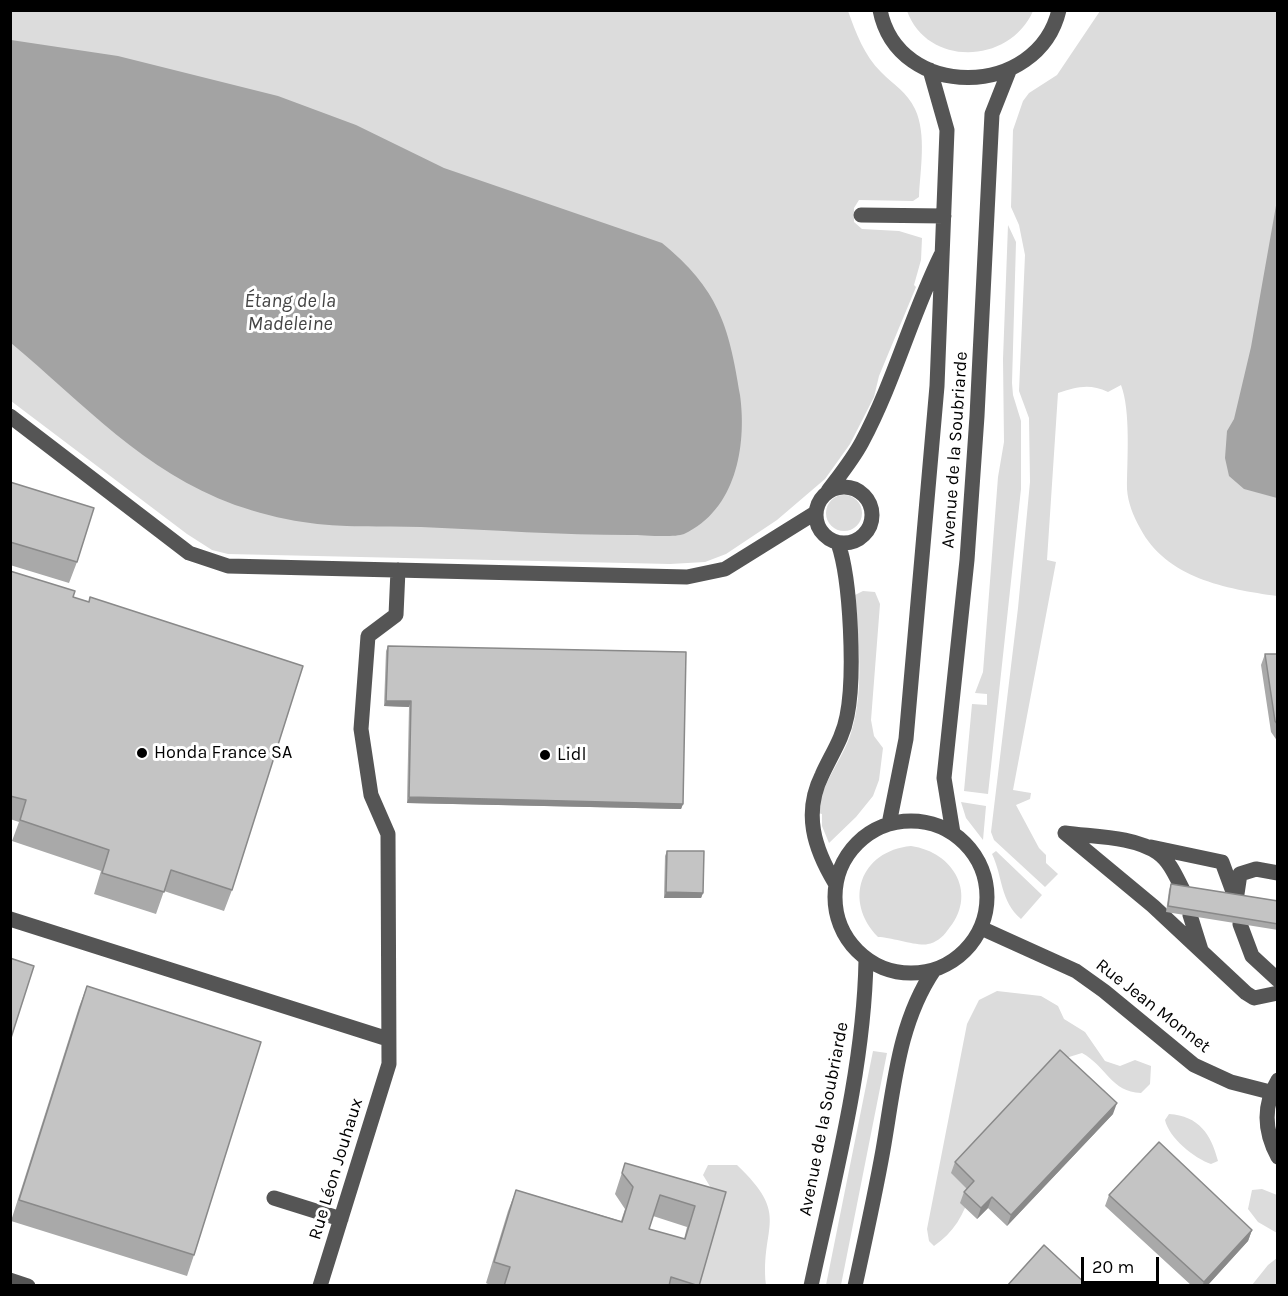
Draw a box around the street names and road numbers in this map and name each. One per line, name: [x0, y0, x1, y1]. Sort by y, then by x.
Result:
street label: Avenue de la Soubriarde: [937, 351, 973, 549]
street label: Rue Jean Monnet: [1091, 954, 1215, 1058]
street label: Avenue de la Soubriarde: [795, 1020, 853, 1218]
street label: Rue Léon Jouhaux: [304, 1096, 368, 1242]

